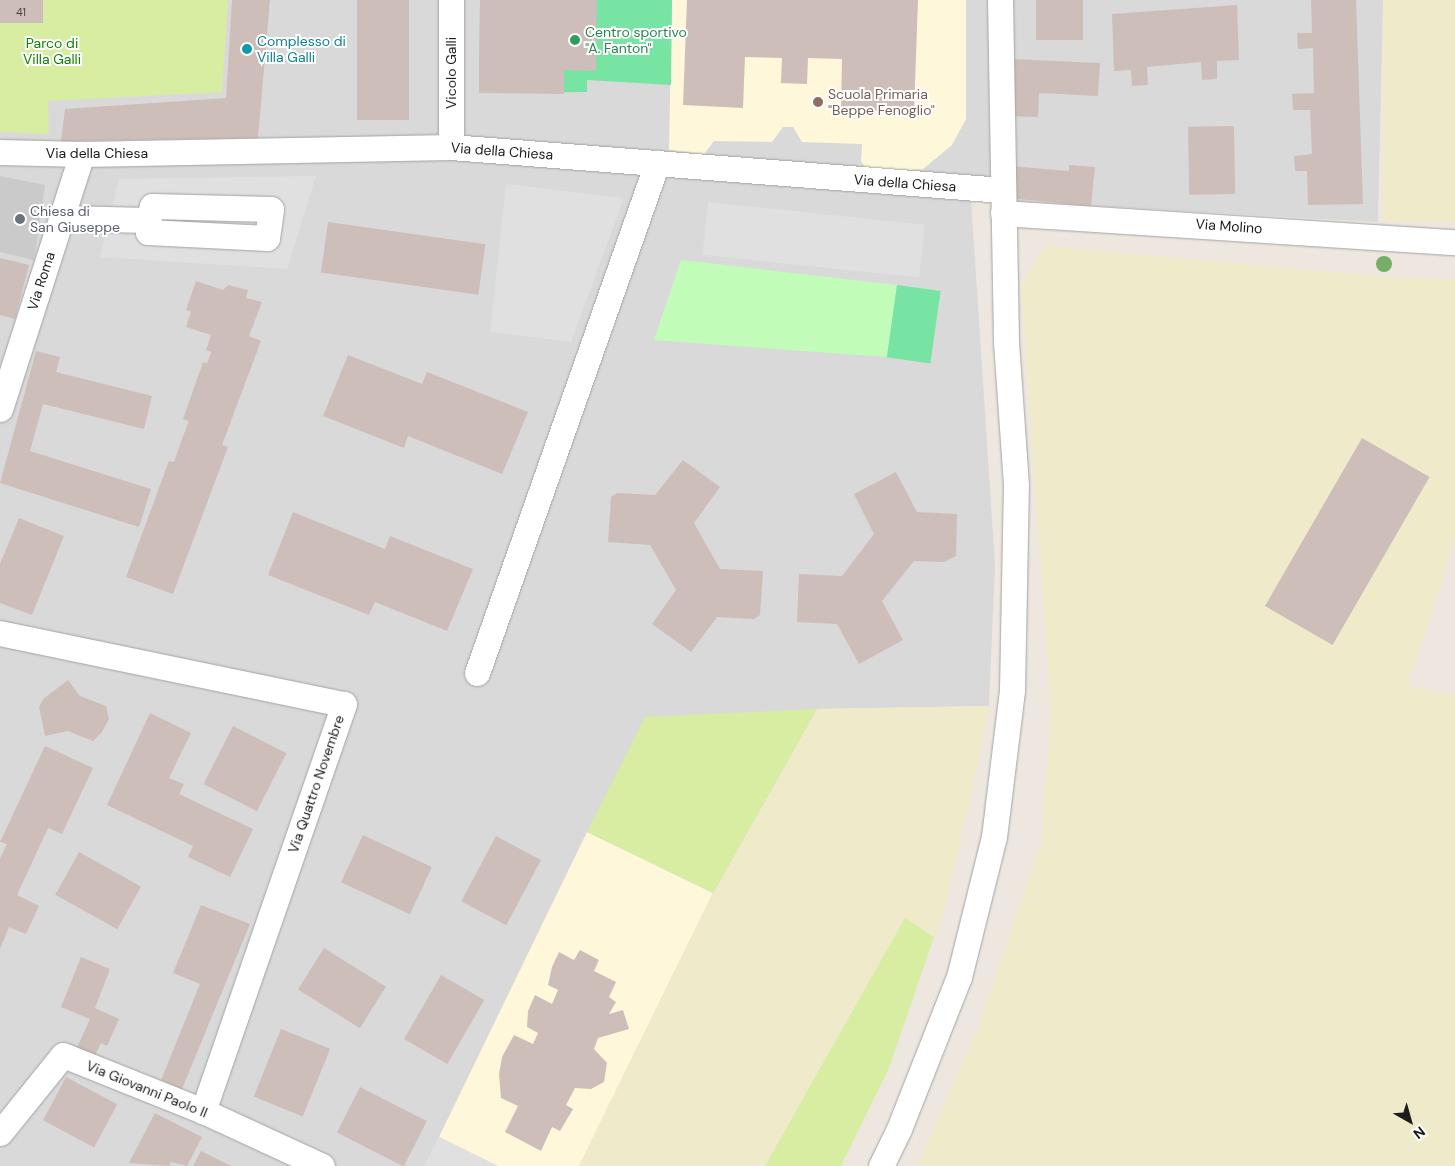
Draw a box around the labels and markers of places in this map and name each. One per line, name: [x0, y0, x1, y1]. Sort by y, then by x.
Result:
place label: Centro sportivo "A. Fanton": [585, 24, 687, 56]
place label: Complesso di Villa Galli: [257, 33, 346, 65]
marker: Centro sportivo "A. Fanton": [569, 34, 581, 46]
marker: Complesso di Villa Galli: [241, 43, 253, 55]
place label: Scuola Primaria "Beppe Fenoglio": [828, 86, 935, 118]
marker: Scuola Primaria "Beppe Fenoglio": [812, 96, 824, 108]
place label: Chiesa di San Giuseppe: [30, 203, 120, 236]
marker: Chiesa di San Giuseppe: [14, 213, 26, 225]

